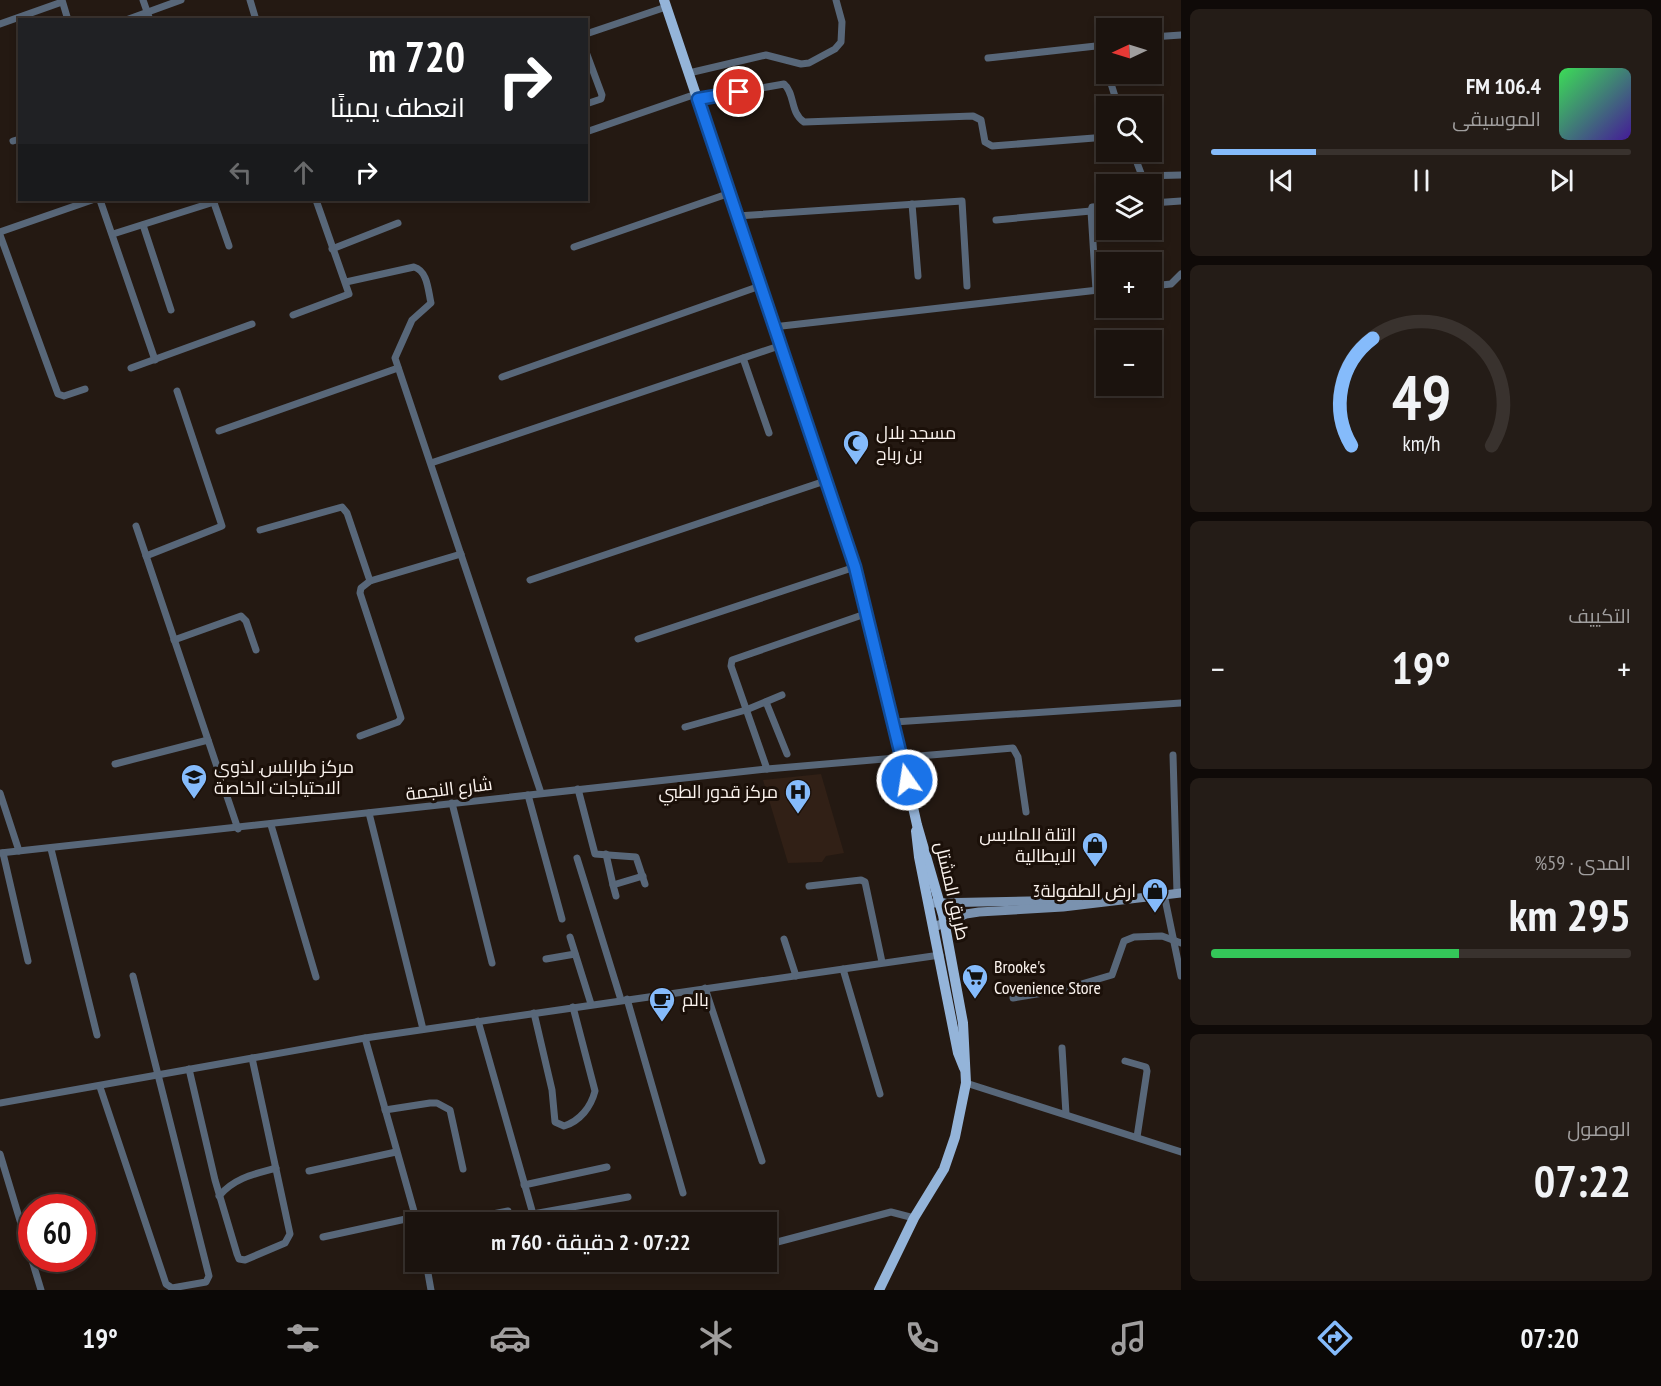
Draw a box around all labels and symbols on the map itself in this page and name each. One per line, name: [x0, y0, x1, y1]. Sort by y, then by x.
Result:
north arrow: [1096, 18, 1162, 84]
pin: [713, 66, 764, 117]
place label: مسجد بلال بن رباح: [876, 421, 956, 466]
mosque icon: مسجد بلال بن رباح: [841, 428, 871, 466]
position arrow: [875, 748, 939, 812]
place label: مركز طرابلس. لذوي الاحتياجات الخاصة: [214, 755, 354, 799]
school or university icon: مركز طرابلس. لذوي الاحتياجات الخاصة: [179, 762, 209, 800]
street label: شارع النجمة: [404, 772, 494, 806]
hospital icon: مركز قدور الطبي: [783, 777, 813, 815]
place label: مركز قدور الطبي: [658, 780, 778, 806]
place label: التلة للملابس الايطالية: [979, 823, 1076, 867]
shop icon: التلة للملابس الايطالية: [1080, 830, 1110, 868]
street label: طريق المشتل: [929, 839, 975, 943]
shop icon: ارض الطفولة3: [1140, 876, 1170, 914]
place label: ارض الطفولة3: [1033, 879, 1136, 902]
place label: Brooke's Covenience Store: [994, 955, 1101, 999]
supermarket icon: Brooke's Covenience Store: [960, 962, 990, 1000]
cafe icon: بالم: [647, 985, 677, 1023]
place label: بالم: [682, 988, 709, 1012]
speed limit sign: 60: [18, 1194, 96, 1272]

